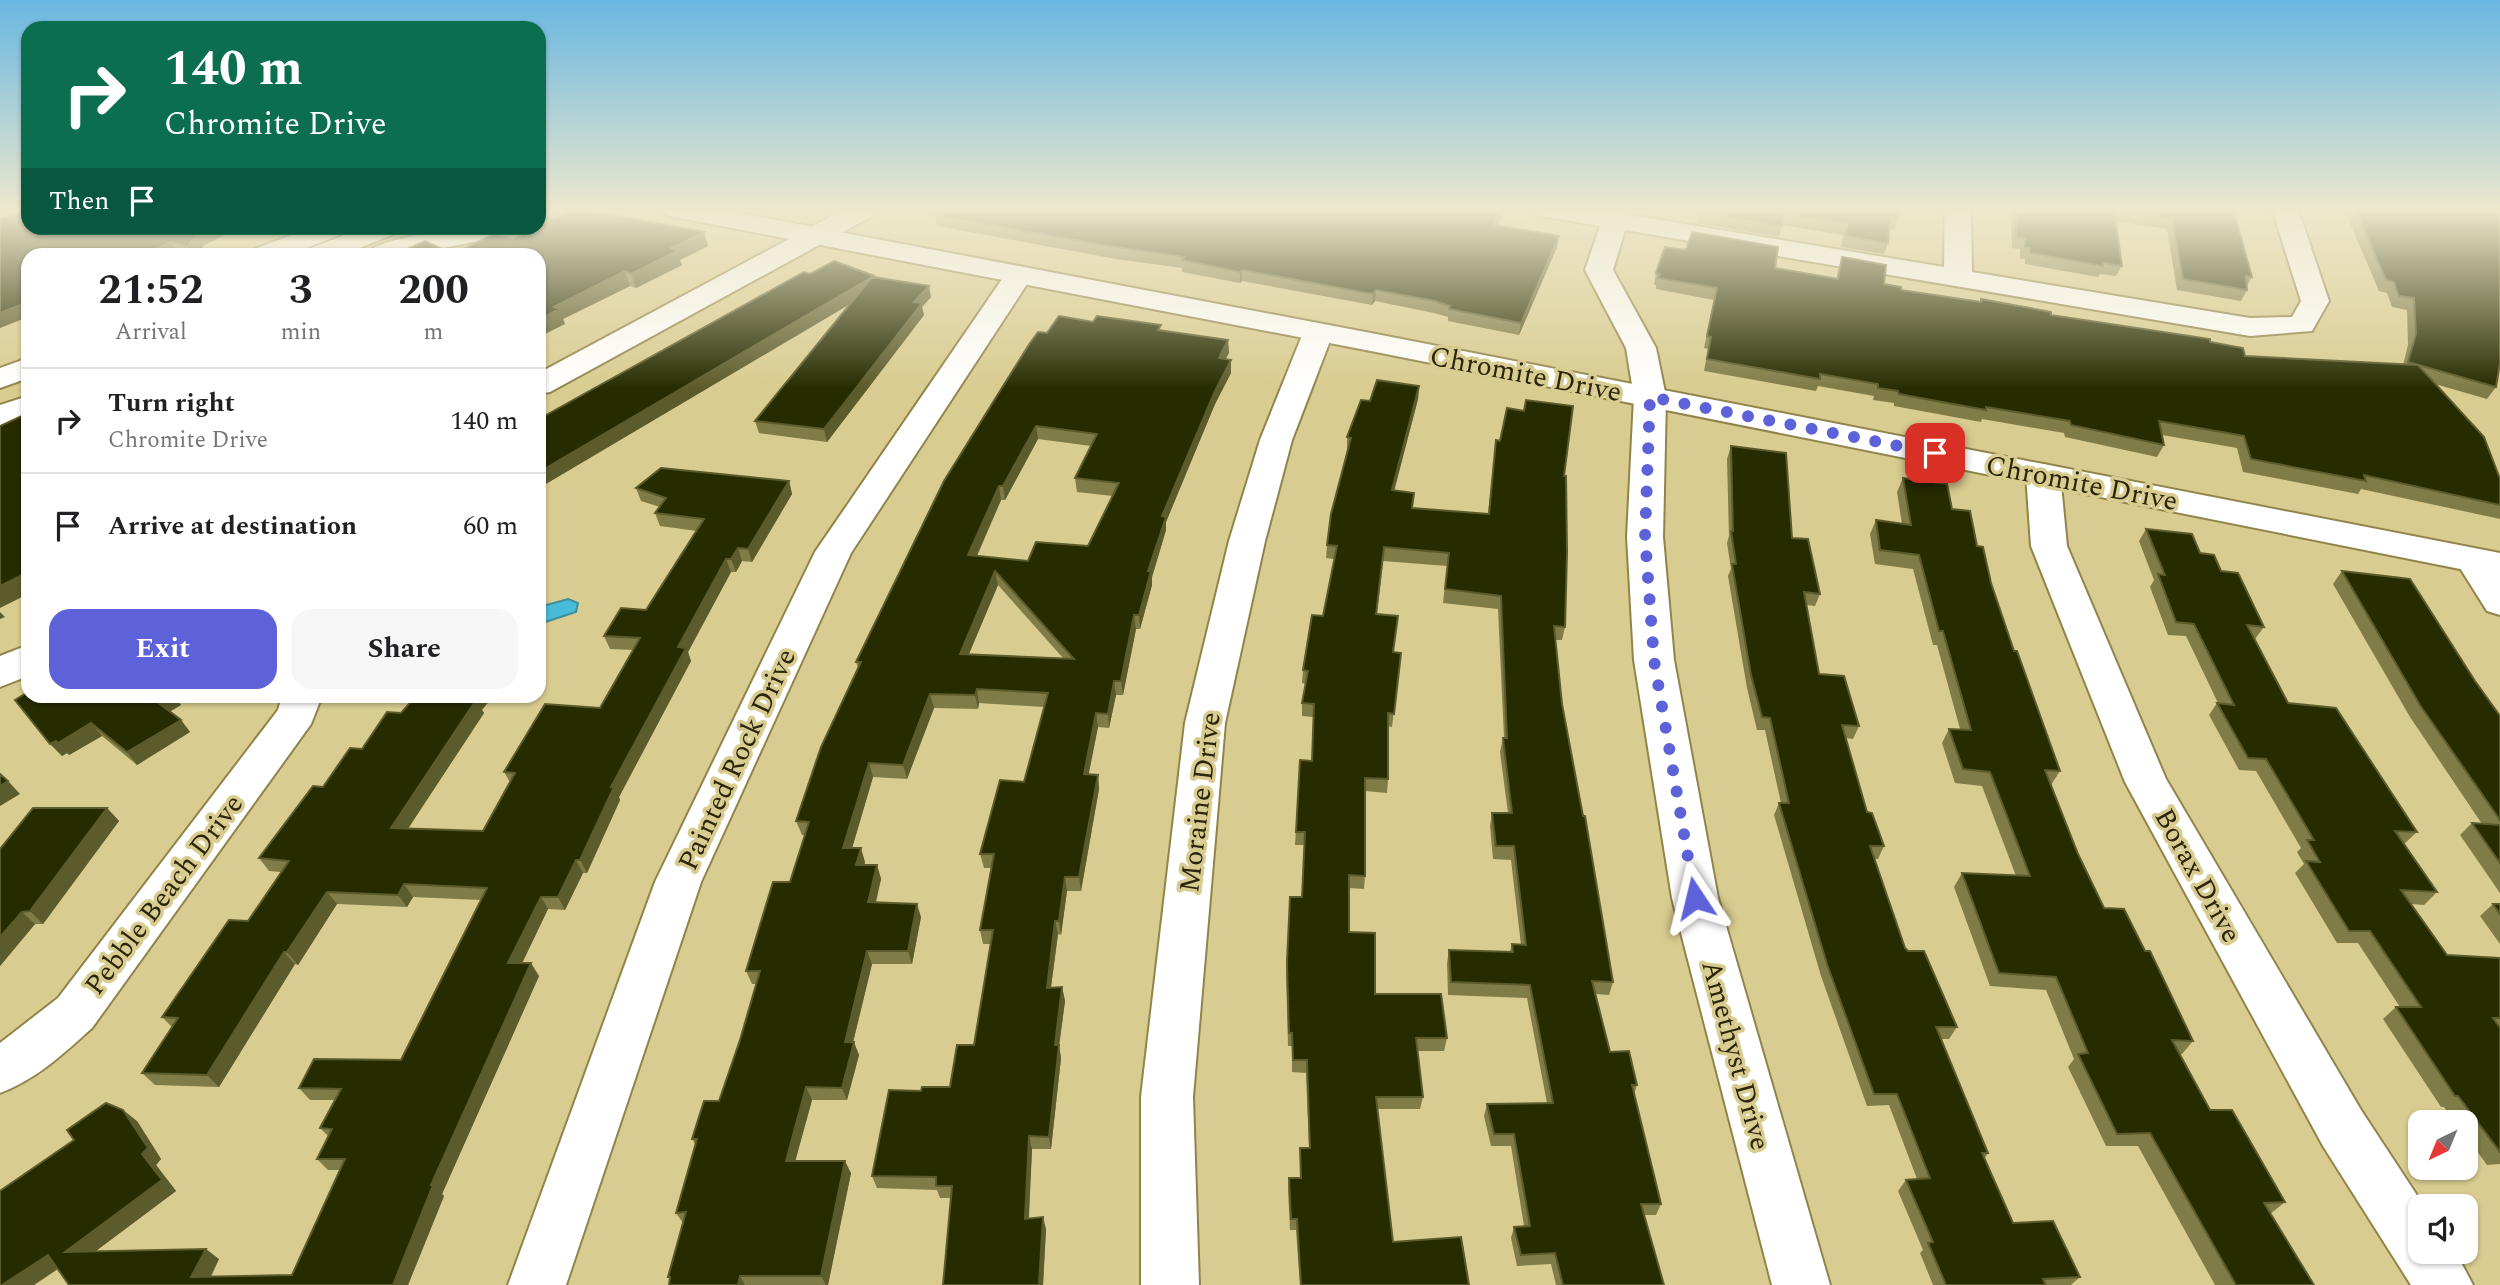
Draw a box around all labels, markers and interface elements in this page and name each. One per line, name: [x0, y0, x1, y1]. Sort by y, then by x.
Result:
text: 140 m: [164, 32, 303, 107]
icon: right: [49, 49, 140, 140]
text: Chromite Drive: [164, 100, 386, 149]
text: Then: [49, 181, 109, 221]
icon: arrive: [123, 182, 161, 220]
text: 21:52: [98, 259, 204, 322]
text: 3: [289, 259, 313, 322]
text: 200: [398, 259, 469, 322]
text: Arrival: [115, 315, 187, 350]
text: min: [281, 315, 321, 350]
text: m: [424, 315, 443, 350]
street label: Chromite Drive: [1426, 335, 1625, 414]
text: Turn right: [108, 383, 235, 423]
text: 140 m: [450, 401, 518, 441]
icon: right: [49, 402, 87, 440]
text: Chromite Drive: [108, 423, 268, 458]
pin: [1905, 423, 1965, 483]
icon: arrive: [1916, 434, 1954, 472]
street label: Chromite Drive: [1982, 444, 2181, 523]
text: Arrive at destination: [108, 506, 357, 546]
text: 60 m: [463, 506, 518, 546]
icon: arrive: [49, 507, 87, 545]
button: Exit: [49, 609, 277, 689]
button: Share: [291, 609, 518, 689]
street label: Painted Rock Drive: [667, 642, 808, 878]
street label: Moraine Drive: [1168, 710, 1233, 895]
street label: Pebble Beach Drive: [74, 785, 254, 1005]
street label: Borax Drive: [2143, 800, 2252, 951]
position arrow: [1658, 861, 1732, 935]
street label: Amethyst Drive: [1690, 955, 1782, 1155]
north arrow: [2408, 1110, 2478, 1180]
map controls: [2408, 1110, 2478, 1264]
button: sound: [2408, 1194, 2478, 1264]

